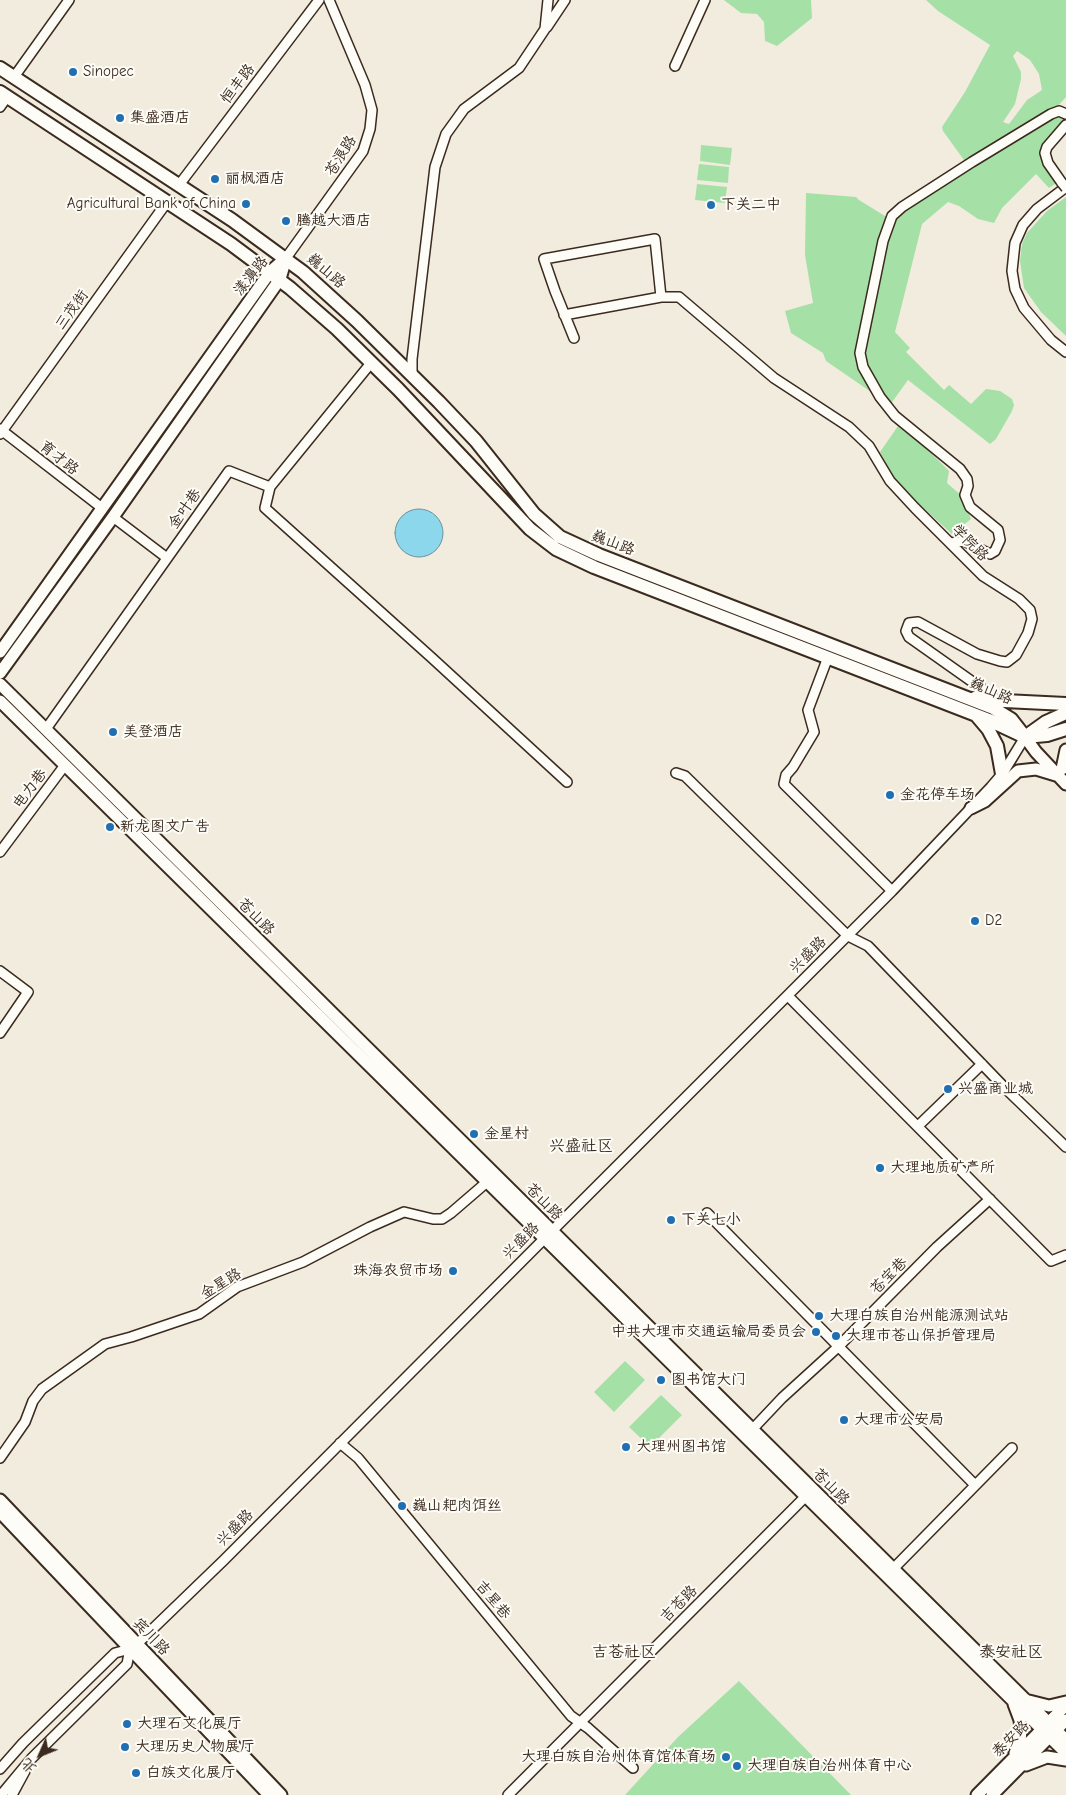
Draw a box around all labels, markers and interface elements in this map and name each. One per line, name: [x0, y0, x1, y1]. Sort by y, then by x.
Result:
street label: 恒丰路: [217, 61, 259, 107]
place label: Sinopec: [83, 63, 134, 81]
marker: Sinopec: [67, 66, 79, 78]
place label: 集盛酒店: [130, 109, 190, 127]
marker: 集盛酒店: [114, 112, 126, 124]
street label: 苍浪路: [321, 132, 361, 180]
place label: 丽枫酒店: [225, 170, 285, 188]
marker: 丽枫酒店: [209, 173, 221, 185]
place label: Agricultural Bank of China: [67, 195, 236, 213]
place label: 下关二中: [721, 196, 781, 214]
marker: Agricultural Bank of China: [240, 198, 252, 210]
marker: 下关二中: [705, 199, 717, 211]
place label: 腾越大酒店: [296, 212, 371, 230]
marker: 腾越大酒店: [280, 215, 292, 227]
street label: 巍山路: [303, 249, 349, 293]
street label: 漾濞路: [230, 253, 272, 299]
street label: 三茂街: [51, 287, 93, 333]
street label: 育才路: [36, 437, 82, 479]
street label: 金叶巷: [165, 485, 205, 533]
street label: 学院路: [948, 521, 992, 565]
street label: 巍山路: [589, 527, 637, 559]
street label: 巍山路: [967, 674, 1015, 708]
place label: 美登酒店: [123, 723, 183, 741]
marker: 美登酒店: [107, 726, 119, 738]
street label: 电力巷: [9, 766, 51, 812]
place label: 金花停车场: [900, 786, 975, 804]
marker: 金花停车场: [884, 789, 896, 801]
place label: 新龙图文广告: [120, 818, 210, 836]
marker: 新龙图文广告: [104, 821, 116, 833]
street label: 苍山路: [234, 895, 278, 939]
place label: D2: [985, 912, 1002, 930]
marker: D2: [969, 915, 981, 927]
street label: 兴盛路: [786, 933, 830, 977]
place label: 兴盛商业城: [958, 1080, 1033, 1098]
marker: 兴盛商业城: [942, 1083, 954, 1095]
place label: 金星村: [484, 1125, 529, 1143]
marker: 金星村: [468, 1128, 480, 1140]
district label: 兴盛社区: [549, 1136, 613, 1156]
place label: 大理地质矿产所: [890, 1159, 995, 1177]
marker: 大理地质矿产所: [874, 1162, 886, 1174]
street label: 苍山路: [522, 1180, 566, 1224]
place label: 下关七小: [681, 1211, 741, 1229]
marker: 下关七小: [665, 1214, 677, 1226]
street label: 兴盛路: [499, 1219, 543, 1263]
street label: 苍宝巷: [867, 1254, 911, 1298]
place label: 珠海农贸市场: [353, 1262, 443, 1280]
street label: 金星路: [197, 1265, 245, 1303]
marker: 珠海农贸市场: [447, 1265, 459, 1277]
place label: 大理白族自治州能源测试站: [829, 1307, 1009, 1325]
marker: 大理白族自治州能源测试站: [813, 1310, 825, 1322]
place label: 中共大理市交通运输局委员会: [611, 1323, 806, 1341]
marker: 中共大理市交通运输局委员会: [810, 1326, 822, 1338]
place label: 大理市苍山保护管理局: [846, 1327, 996, 1345]
marker: 大理市苍山保护管理局: [830, 1330, 842, 1342]
place label: 图书馆大门: [671, 1371, 746, 1389]
marker: 图书馆大门: [655, 1374, 667, 1386]
place label: 大理市公安局: [854, 1411, 944, 1429]
marker: 大理市公安局: [838, 1414, 850, 1426]
place label: 大理州图书馆: [636, 1438, 726, 1456]
marker: 大理州图书馆: [620, 1441, 632, 1453]
street label: 苍山路: [809, 1465, 853, 1509]
place label: 巍山耙肉饵丝: [412, 1497, 502, 1515]
marker: 巍山耙肉饵丝: [396, 1500, 408, 1512]
street label: 兴盛路: [213, 1506, 257, 1550]
street label: 吉星巷: [472, 1577, 514, 1623]
street label: 吉苍路: [657, 1582, 701, 1626]
street label: 宾川路: [129, 1615, 173, 1659]
district label: 吉苍社区: [592, 1642, 656, 1662]
district label: 泰安社区: [979, 1642, 1043, 1662]
place label: 大理石文化展厅: [137, 1715, 242, 1733]
street label: 泰安路: [989, 1717, 1033, 1761]
marker: 大理石文化展厅: [121, 1718, 133, 1730]
north arrow: [15, 1730, 65, 1780]
place label: 大理历史人物展厅: [135, 1738, 255, 1756]
marker: 大理历史人物展厅: [119, 1741, 131, 1753]
place label: 大理白族自治州体育馆体育场: [521, 1748, 716, 1766]
marker: 大理白族自治州体育馆体育场: [720, 1751, 732, 1763]
text: 北: [18, 1755, 40, 1777]
place label: 大理自族自治州体育中心: [747, 1757, 912, 1775]
marker: 大理自族自治州体育中心: [731, 1760, 743, 1772]
place label: 白族文化展厅: [146, 1764, 236, 1782]
marker: 白族文化展厅: [130, 1767, 142, 1779]

